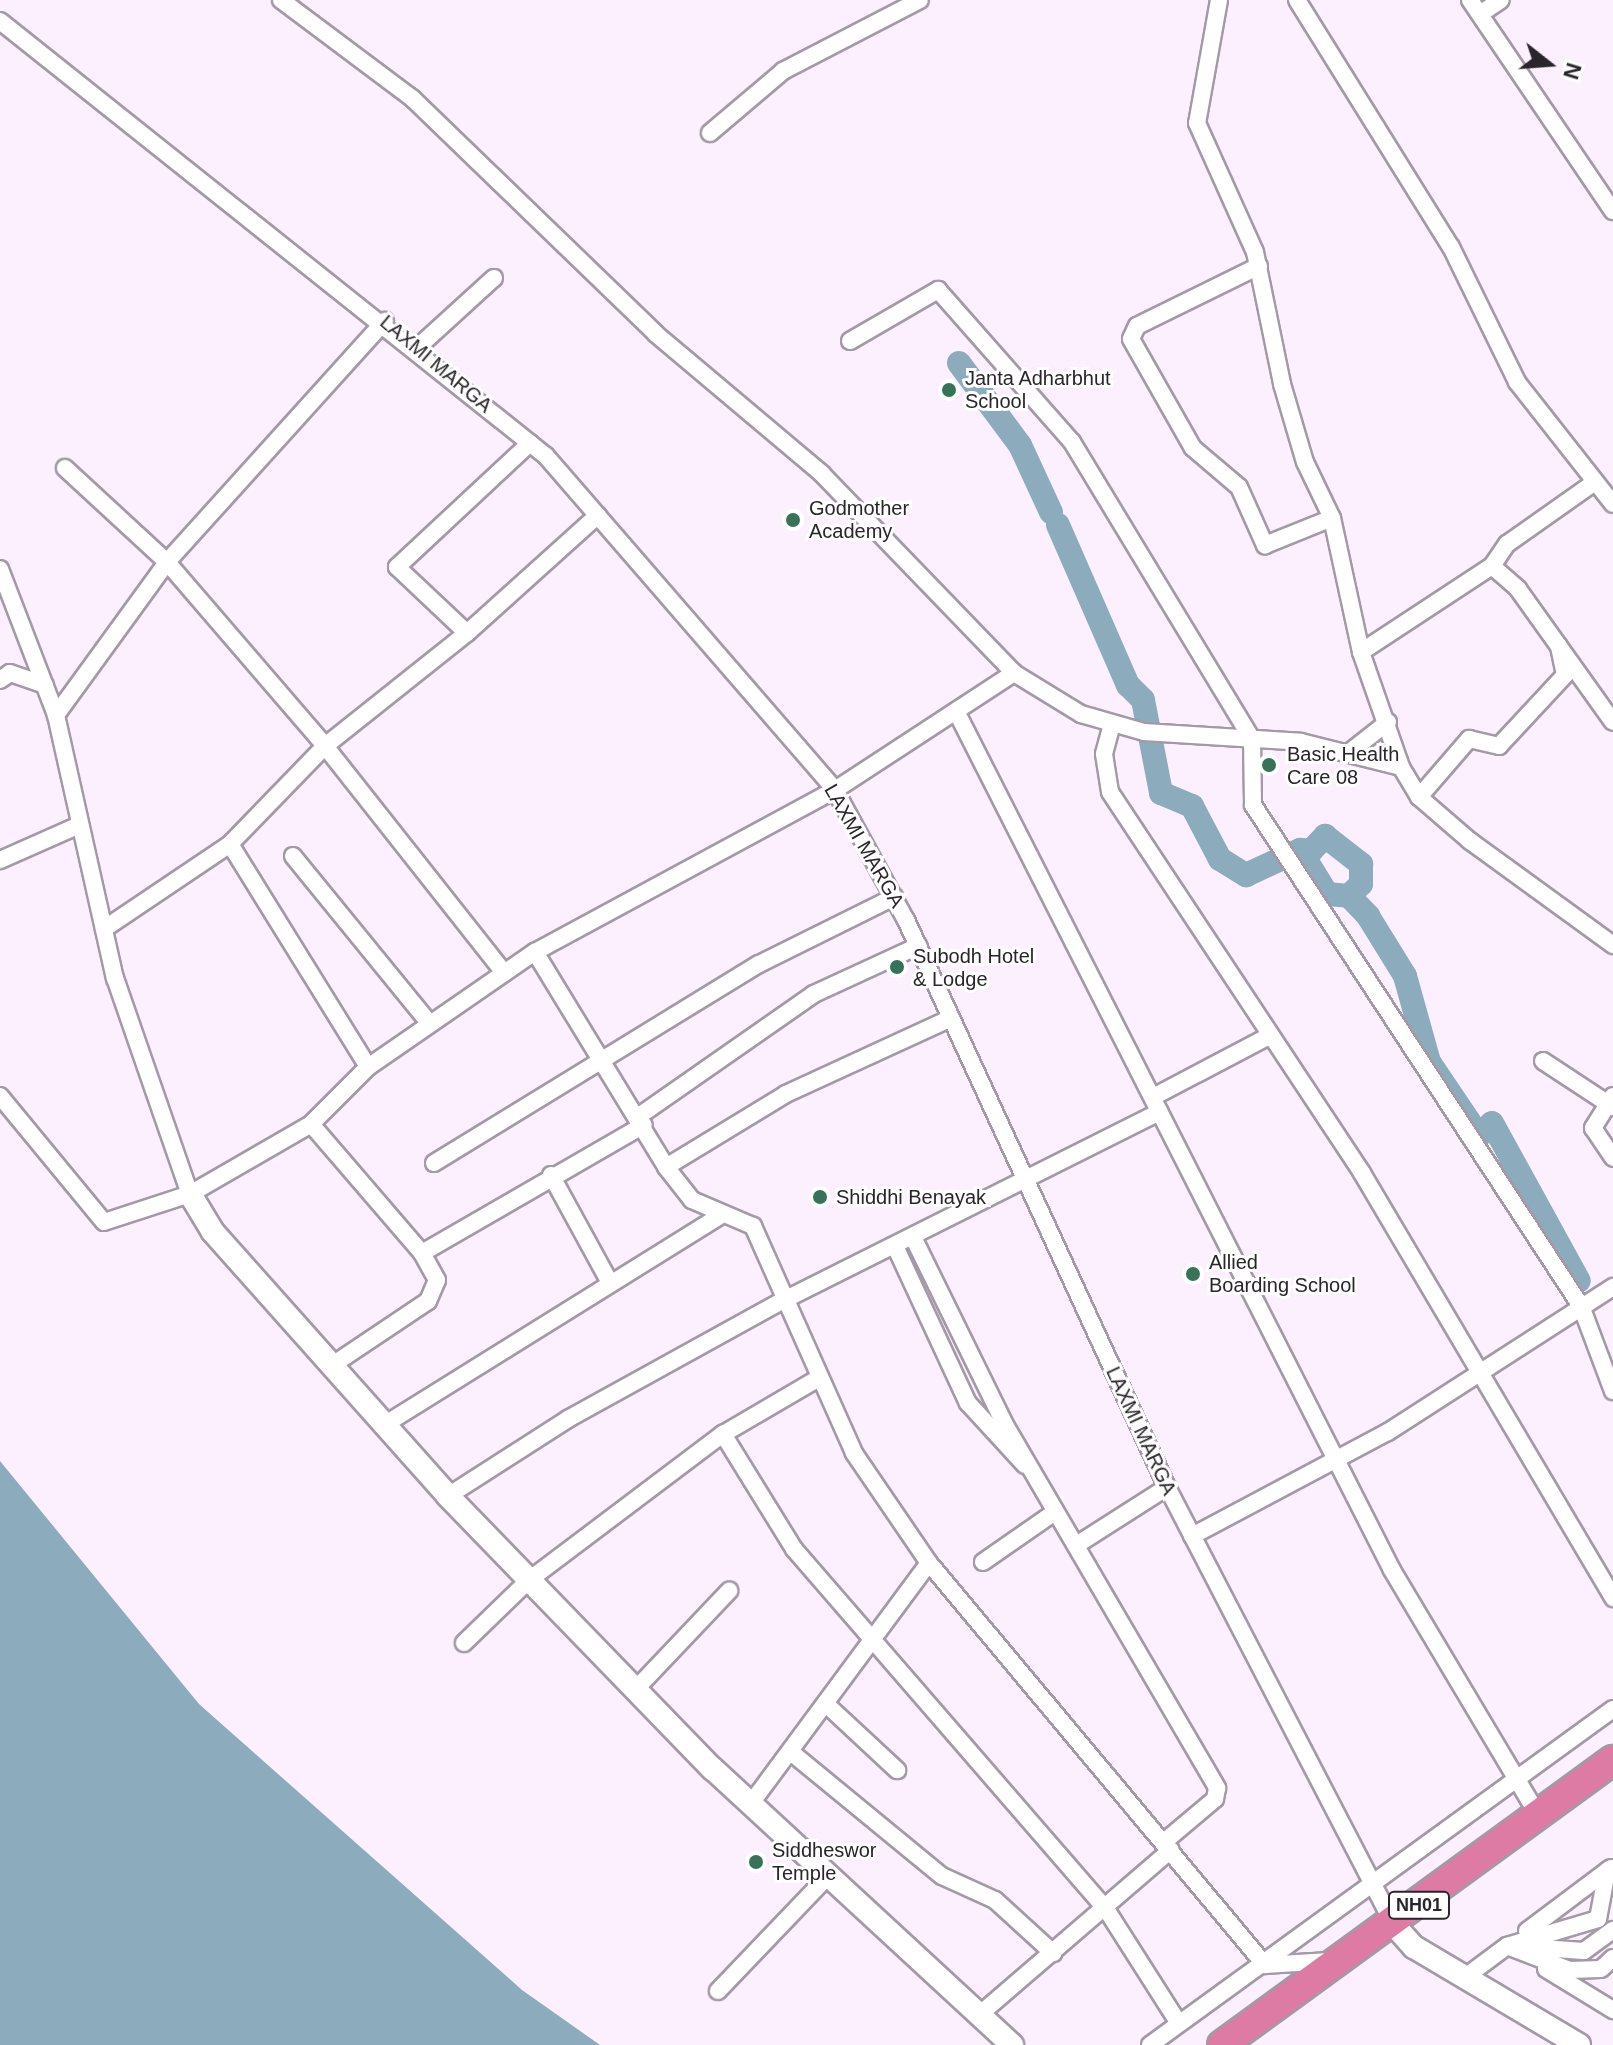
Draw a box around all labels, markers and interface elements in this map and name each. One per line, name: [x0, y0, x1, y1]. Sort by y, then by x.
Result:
north arrow: [1509, 24, 1589, 104]
text: N: [1558, 60, 1587, 82]
street label: LAXMI MARGA: [375, 310, 497, 418]
place label: Janta Adharbhut School: [965, 366, 1112, 413]
marker: Janta Adharbhut School: [940, 381, 958, 399]
place label: Godmother Academy: [809, 496, 909, 543]
marker: Godmother Academy: [784, 511, 802, 529]
place label: Basic Health Care 08: [1287, 742, 1399, 789]
marker: Basic Health Care 08: [1258, 754, 1280, 776]
street label: LAXMI MARGA: [819, 780, 909, 912]
place label: Subodh Hotel & Lodge: [913, 944, 1034, 991]
marker: Subodh Hotel & Lodge: [888, 958, 906, 976]
place label: Shiddhi Benayak: [836, 1185, 986, 1209]
marker: Shiddhi Benayak: [811, 1188, 829, 1206]
place label: Allied Boarding School: [1209, 1250, 1356, 1297]
marker: Allied Boarding School: [1184, 1265, 1202, 1283]
street label: LAXMI MARGA: [1101, 1363, 1181, 1499]
place label: Siddheswor Temple: [772, 1838, 877, 1885]
marker: Siddheswor Temple: [747, 1853, 765, 1871]
road number: NH01: [1387, 1891, 1451, 1919]

